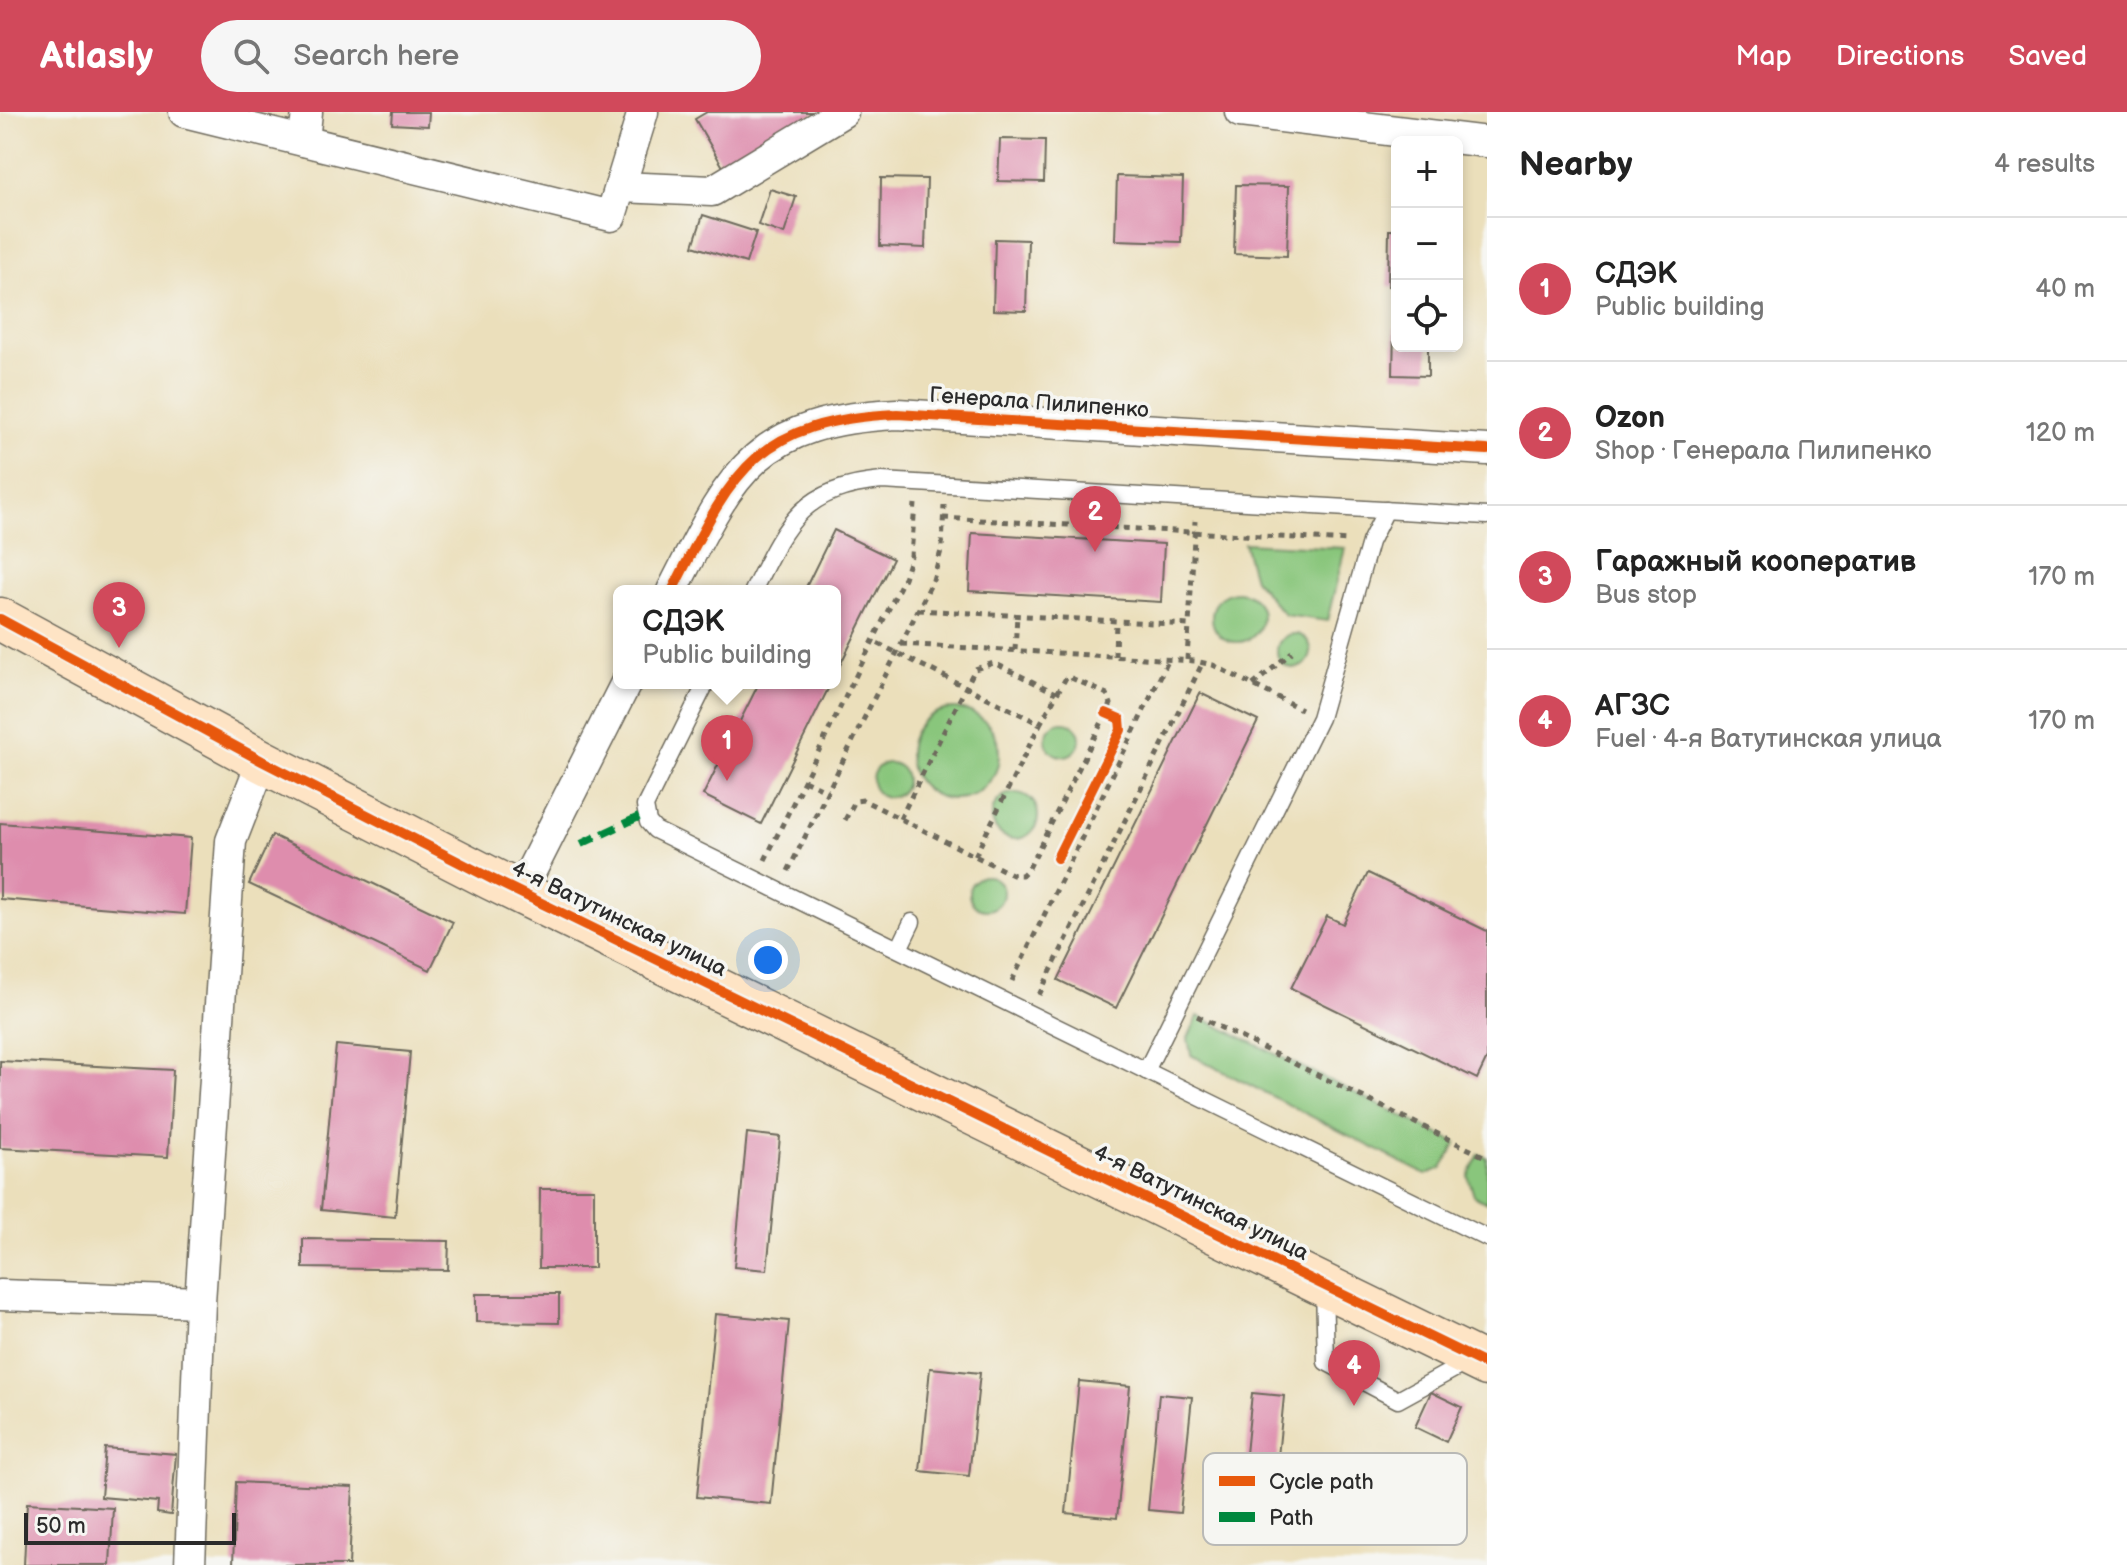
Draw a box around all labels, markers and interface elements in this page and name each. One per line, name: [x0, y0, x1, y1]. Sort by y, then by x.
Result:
search box: [201, 20, 761, 92]
text: Atlasly: [40, 34, 153, 79]
icon: search: [229, 34, 273, 78]
text: Search here: [293, 38, 459, 74]
text: Map: [1735, 40, 1792, 73]
text: Directions: [1836, 40, 1964, 73]
text: Saved: [2008, 40, 2087, 73]
map controls: [1391, 136, 1463, 352]
button: +: [1391, 136, 1463, 208]
text: Nearby: [1519, 144, 1633, 185]
text: 4 results: [1994, 149, 2095, 180]
button: −: [1391, 208, 1463, 280]
text: СДЭК: [1595, 256, 1677, 292]
text: 1: [1540, 274, 1550, 305]
text: 40 m: [2035, 274, 2095, 305]
button: locate: [1391, 280, 1463, 352]
text: Public building: [1595, 292, 1764, 323]
street label: Генерала Пилипенко: [928, 382, 1150, 424]
text: Ozon: [1595, 400, 1665, 436]
text: 2: [1537, 418, 1553, 449]
text: 120 m: [2026, 418, 2095, 449]
text: Shop · Генерала Пилипенко: [1595, 436, 1932, 467]
pin: 2: [1069, 486, 1121, 552]
text: Гаражный кооператив: [1595, 544, 1916, 580]
text: 3: [1537, 562, 1553, 593]
text: 170 m: [2028, 562, 2095, 593]
text: Bus stop: [1595, 580, 1697, 611]
pin: 3: [93, 582, 145, 648]
popup: [613, 585, 841, 689]
text: СДЭК: [642, 604, 724, 640]
text: Public building: [642, 640, 812, 671]
text: АГЗС: [1595, 688, 1670, 724]
text: 4: [1537, 706, 1553, 737]
text: 170 m: [2028, 706, 2095, 737]
pin: 1: [701, 715, 753, 781]
text: Fuel · 4-я Ватутинская улица: [1595, 724, 1942, 755]
street label: 4-я Ватутинская улица: [507, 855, 731, 983]
your location: [748, 940, 788, 980]
street label: 4-я Ватутинская улица: [1089, 1139, 1313, 1267]
pin: 4: [1328, 1340, 1380, 1406]
legend: [1203, 1453, 1467, 1545]
text: Cycle path: [1269, 1469, 1374, 1496]
text: Path: [1269, 1505, 1313, 1532]
scale bar: [24, 1509, 236, 1545]
text: 50 m: [36, 1513, 86, 1540]

